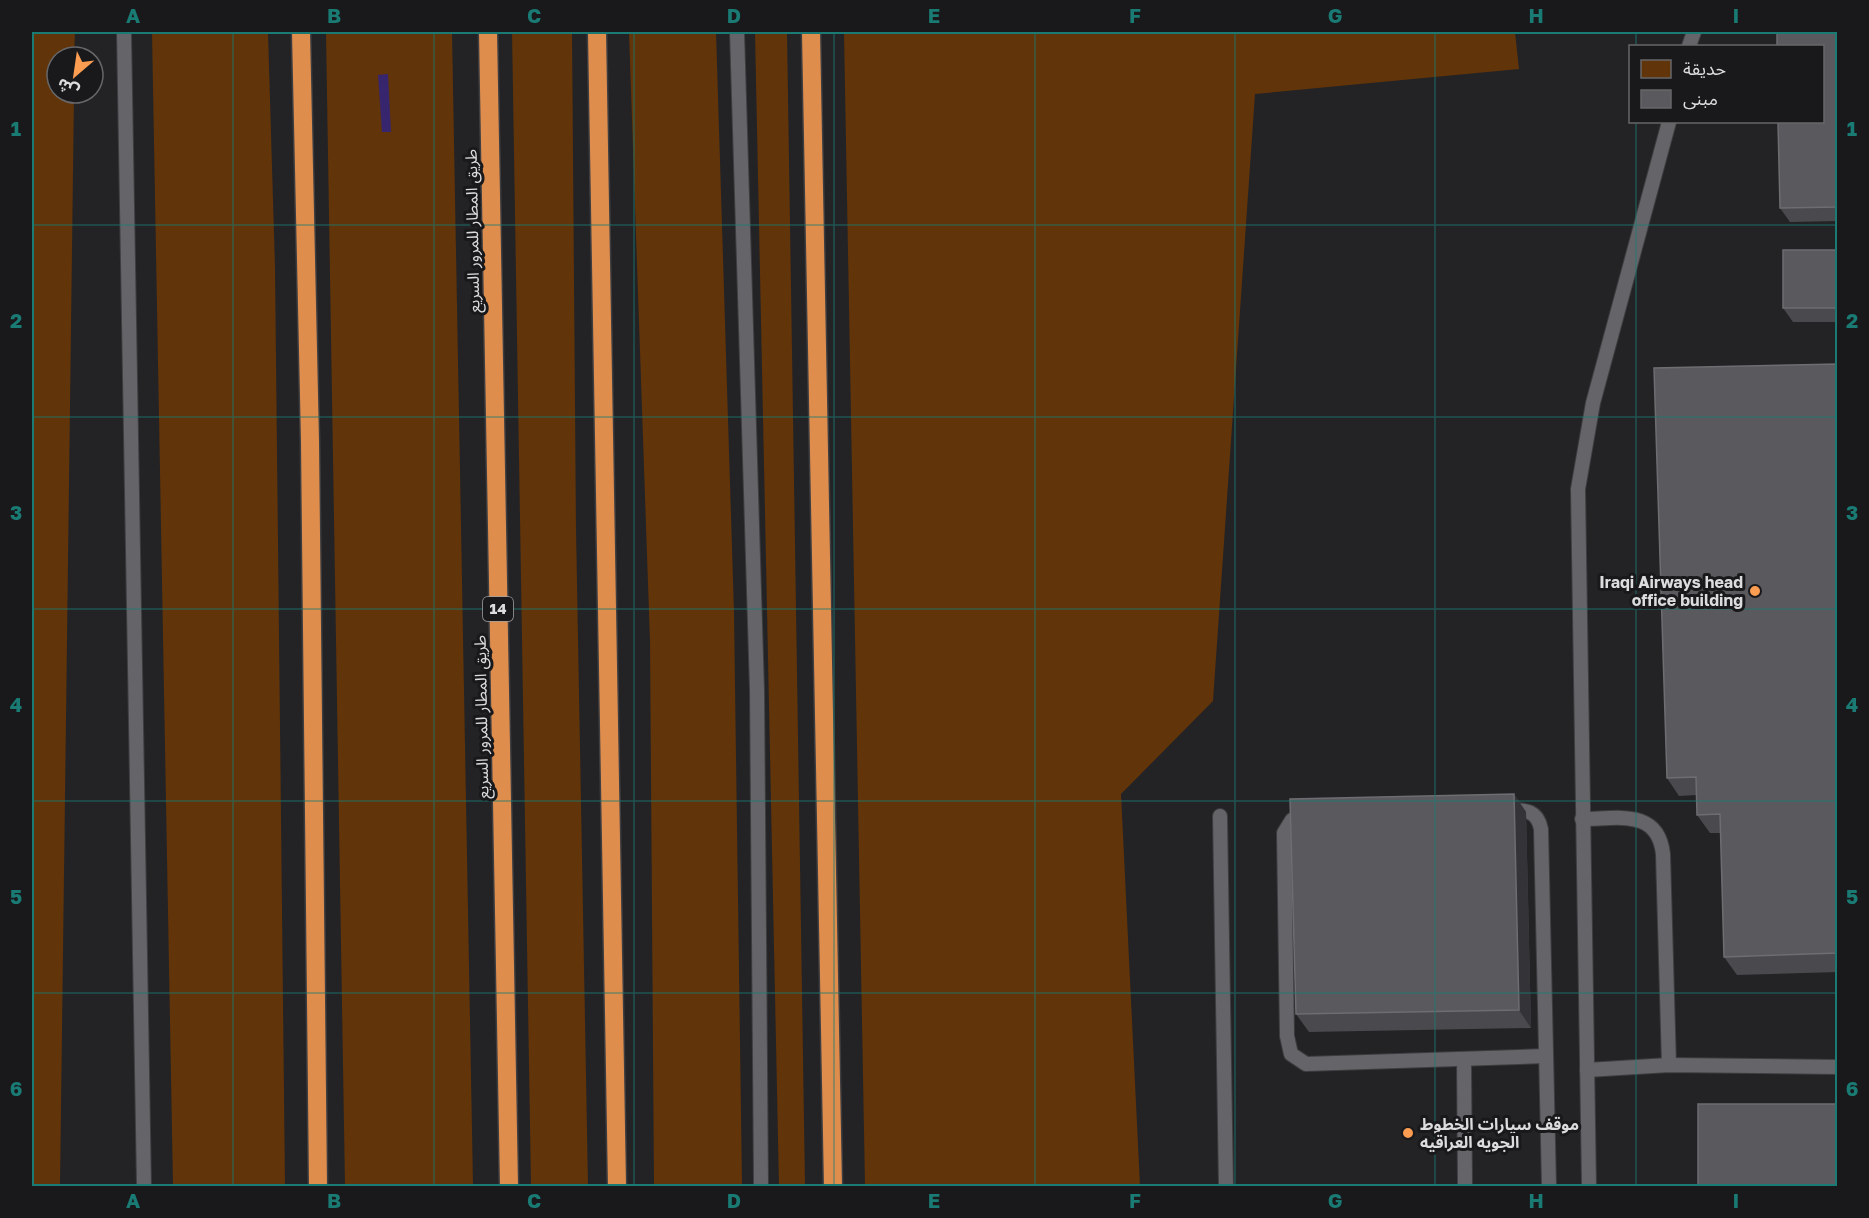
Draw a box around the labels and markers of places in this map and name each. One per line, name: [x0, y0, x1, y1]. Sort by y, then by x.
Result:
place label: Iraqi Airways head office building: [1599, 572, 1743, 610]
marker: Iraqi Airways head office building: [1748, 584, 1762, 598]
place label: موقف سيارات الخطوط الجويه العراقيه: [1420, 1114, 1579, 1152]
marker: موقف سيارات الخطوط الجويه العراقيه: [1401, 1126, 1415, 1140]

